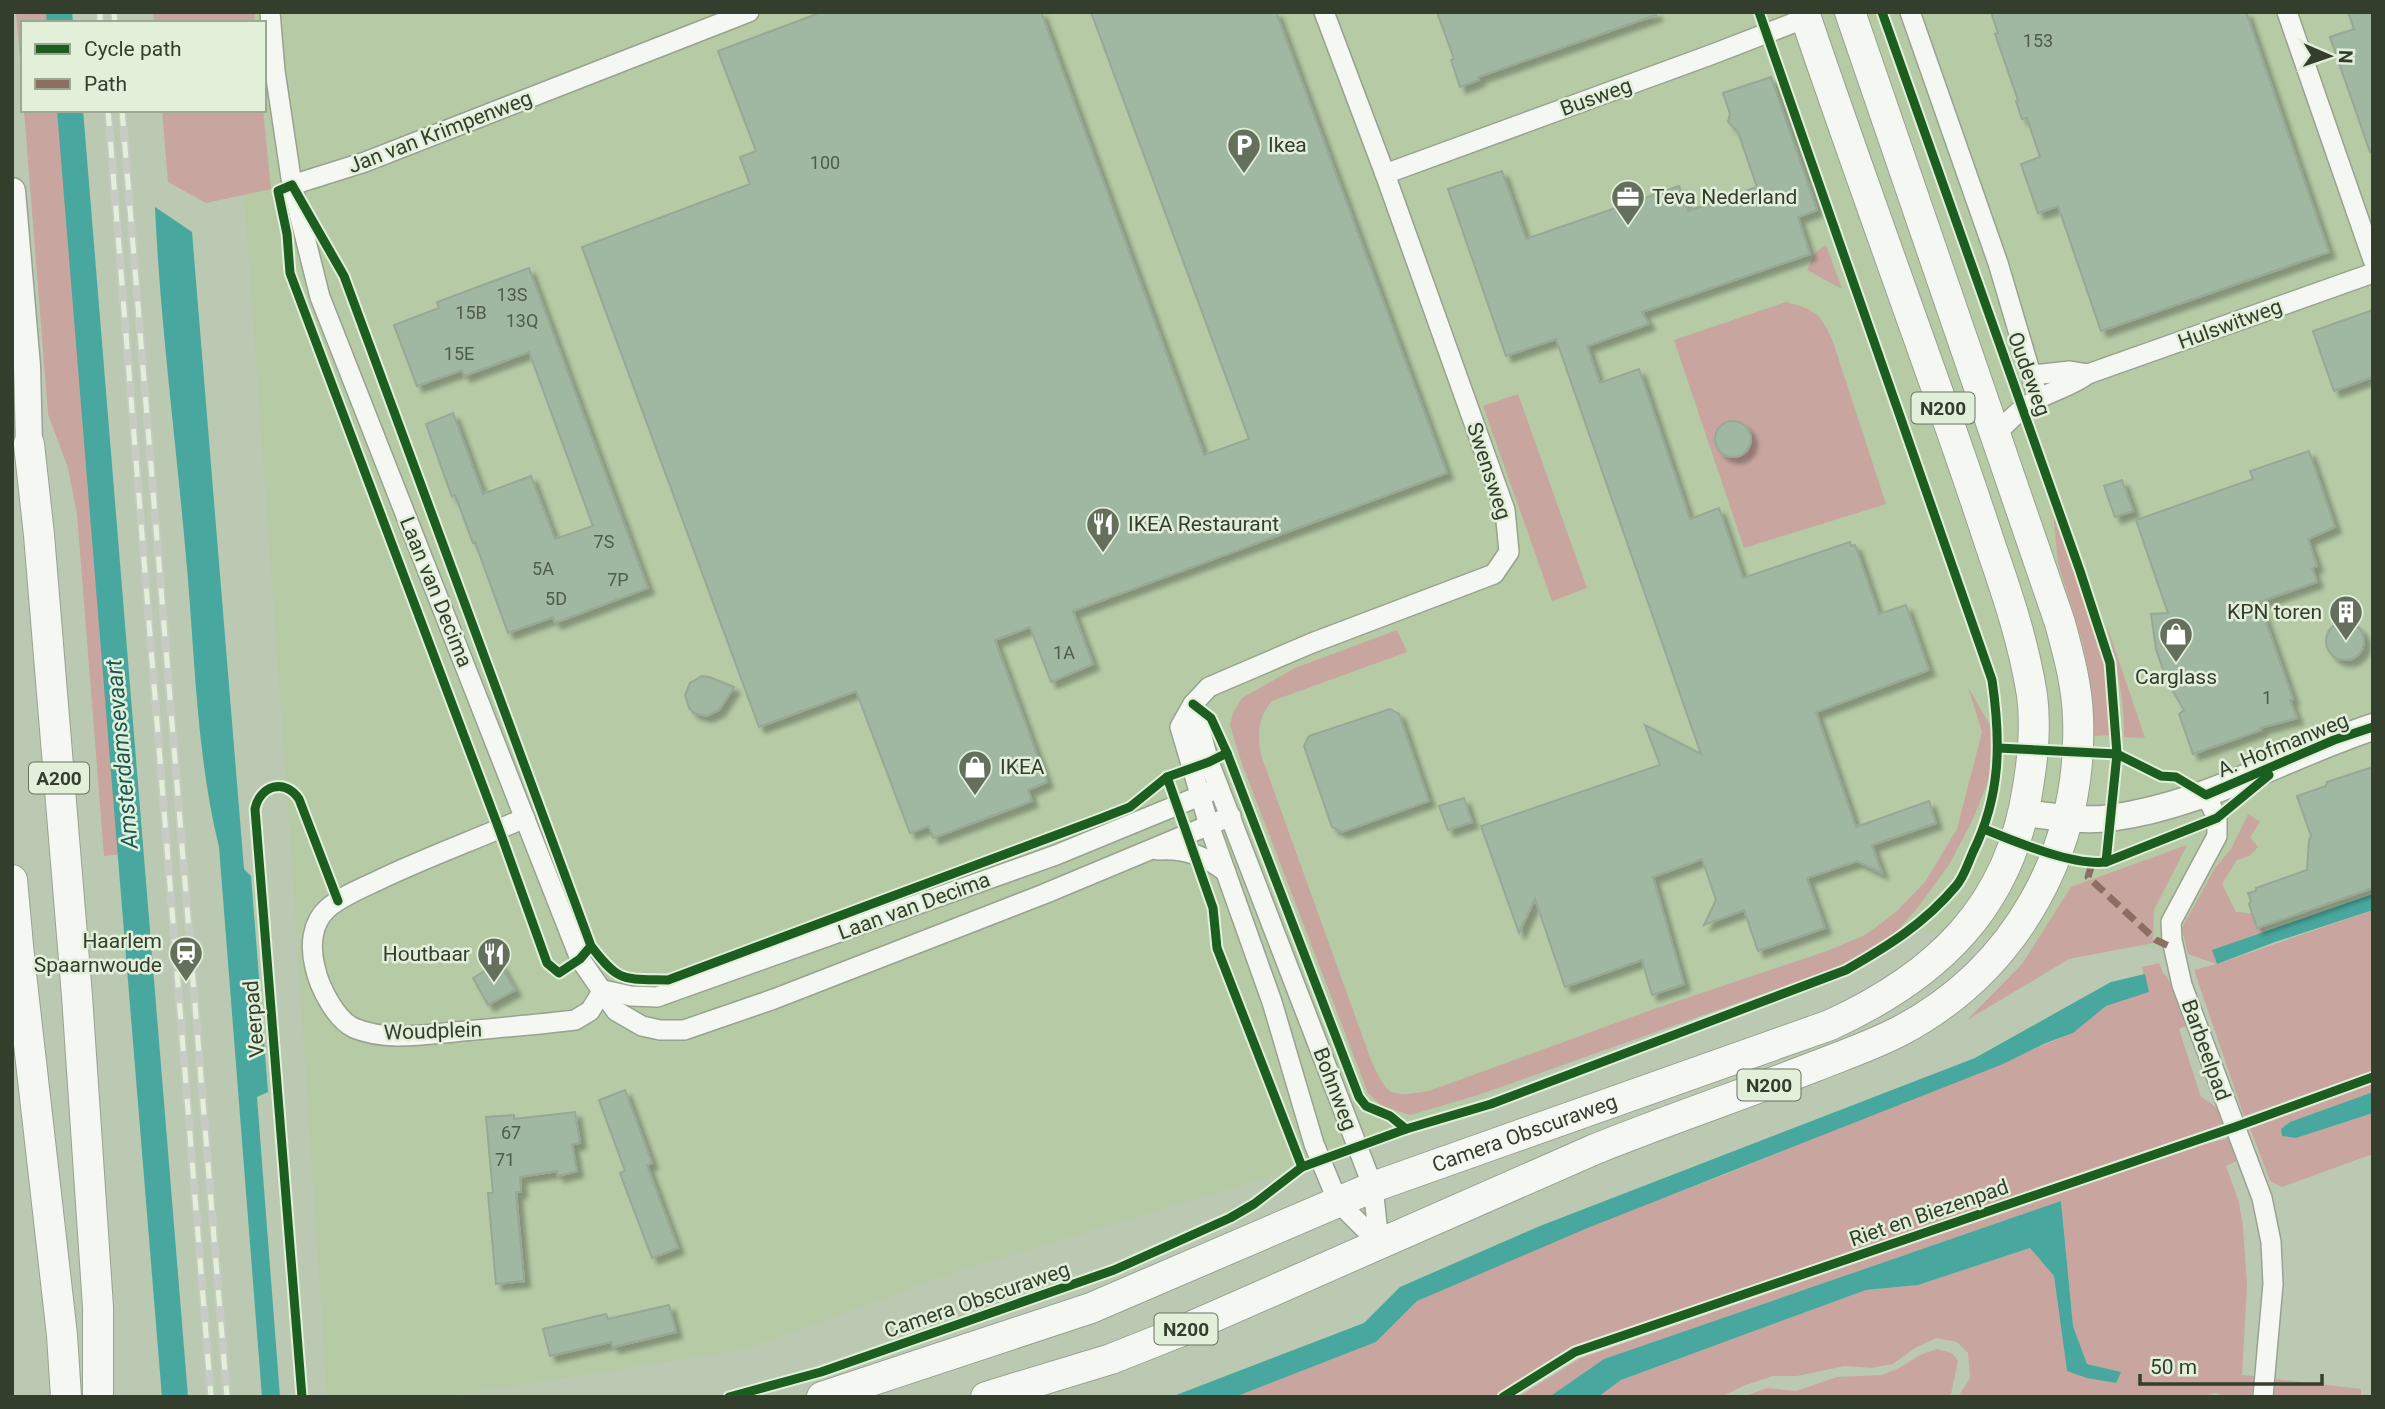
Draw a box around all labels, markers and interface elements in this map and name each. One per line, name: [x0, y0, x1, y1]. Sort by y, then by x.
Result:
legend: [21, 21, 266, 112]
north arrow: [2294, 21, 2364, 91]
house number: 153: [2023, 30, 2053, 51]
text: Cycle path: [84, 37, 182, 61]
text: N: [2334, 49, 2357, 64]
text: Path: [84, 72, 127, 96]
street label: Busweg: [1557, 73, 1635, 121]
street label: Jan van Krimpenweg: [345, 86, 535, 178]
parking icon: Ikea: [1225, 126, 1263, 175]
place label: Ikea: [1268, 133, 1307, 157]
house number: 100: [810, 152, 840, 173]
office icon: Teva Nederland: [1609, 178, 1647, 227]
place label: Teva Nederland: [1652, 185, 1797, 209]
house number: 13S: [497, 284, 528, 305]
street label: Hulswitweg: [2175, 294, 2285, 354]
house number: 15B: [455, 302, 487, 323]
house number: 13Q: [506, 310, 538, 331]
street label: Oudeweg: [2003, 329, 2055, 419]
house number: 15E: [444, 343, 474, 364]
road number: N200: [1912, 392, 1974, 424]
street label: Swensweg: [1462, 419, 1516, 523]
restaurant icon: IKEA Restaurant: [1084, 505, 1122, 554]
place label: IKEA Restaurant: [1128, 512, 1279, 536]
street label: Laan van Decima: [395, 513, 477, 671]
house number: 7S: [594, 531, 615, 552]
house number: 5A: [532, 558, 554, 579]
house number: 7P: [607, 569, 629, 590]
house number: 5D: [545, 588, 567, 609]
building icon: KPN toren: [2327, 593, 2365, 642]
place label: KPN toren: [2227, 600, 2322, 624]
shop icon: Carglass: [2157, 615, 2195, 664]
house number: 1A: [1053, 642, 1075, 663]
water label: Amsterdamsevaart: [100, 658, 144, 851]
place label: Carglass: [2135, 665, 2217, 689]
house number: 1: [2262, 687, 2272, 708]
street label: A. Hofmanweg: [2214, 708, 2352, 782]
shop icon: IKEA: [956, 748, 994, 797]
place label: IKEA: [1000, 755, 1045, 779]
road number: A200: [29, 762, 89, 793]
street label: Laan van Decima: [835, 867, 993, 945]
place label: Haarlem Spaarnwoude: [34, 929, 162, 977]
station icon: Haarlem Spaarnwoude: [167, 934, 205, 983]
restaurant icon: Houtbaar: [475, 935, 513, 984]
place label: Houtbaar: [383, 942, 470, 966]
street label: Veerpad: [239, 979, 269, 1059]
street label: Barbeelpad: [2177, 996, 2235, 1104]
street label: Woudplein: [383, 1017, 483, 1045]
street label: Bohnweg: [1308, 1044, 1362, 1134]
road number: N200: [1738, 1070, 1800, 1100]
street label: Camera Obscuraweg: [1429, 1089, 1620, 1177]
house number: 67: [501, 1122, 521, 1143]
house number: 71: [495, 1149, 515, 1170]
street label: Riet en Biezenpad: [1846, 1175, 2012, 1251]
street label: Camera Obscuraweg: [881, 1257, 1073, 1343]
road number: N200: [1154, 1314, 1218, 1344]
scale bar: [2140, 1342, 2322, 1386]
text: 50 m: [2150, 1355, 2197, 1379]

